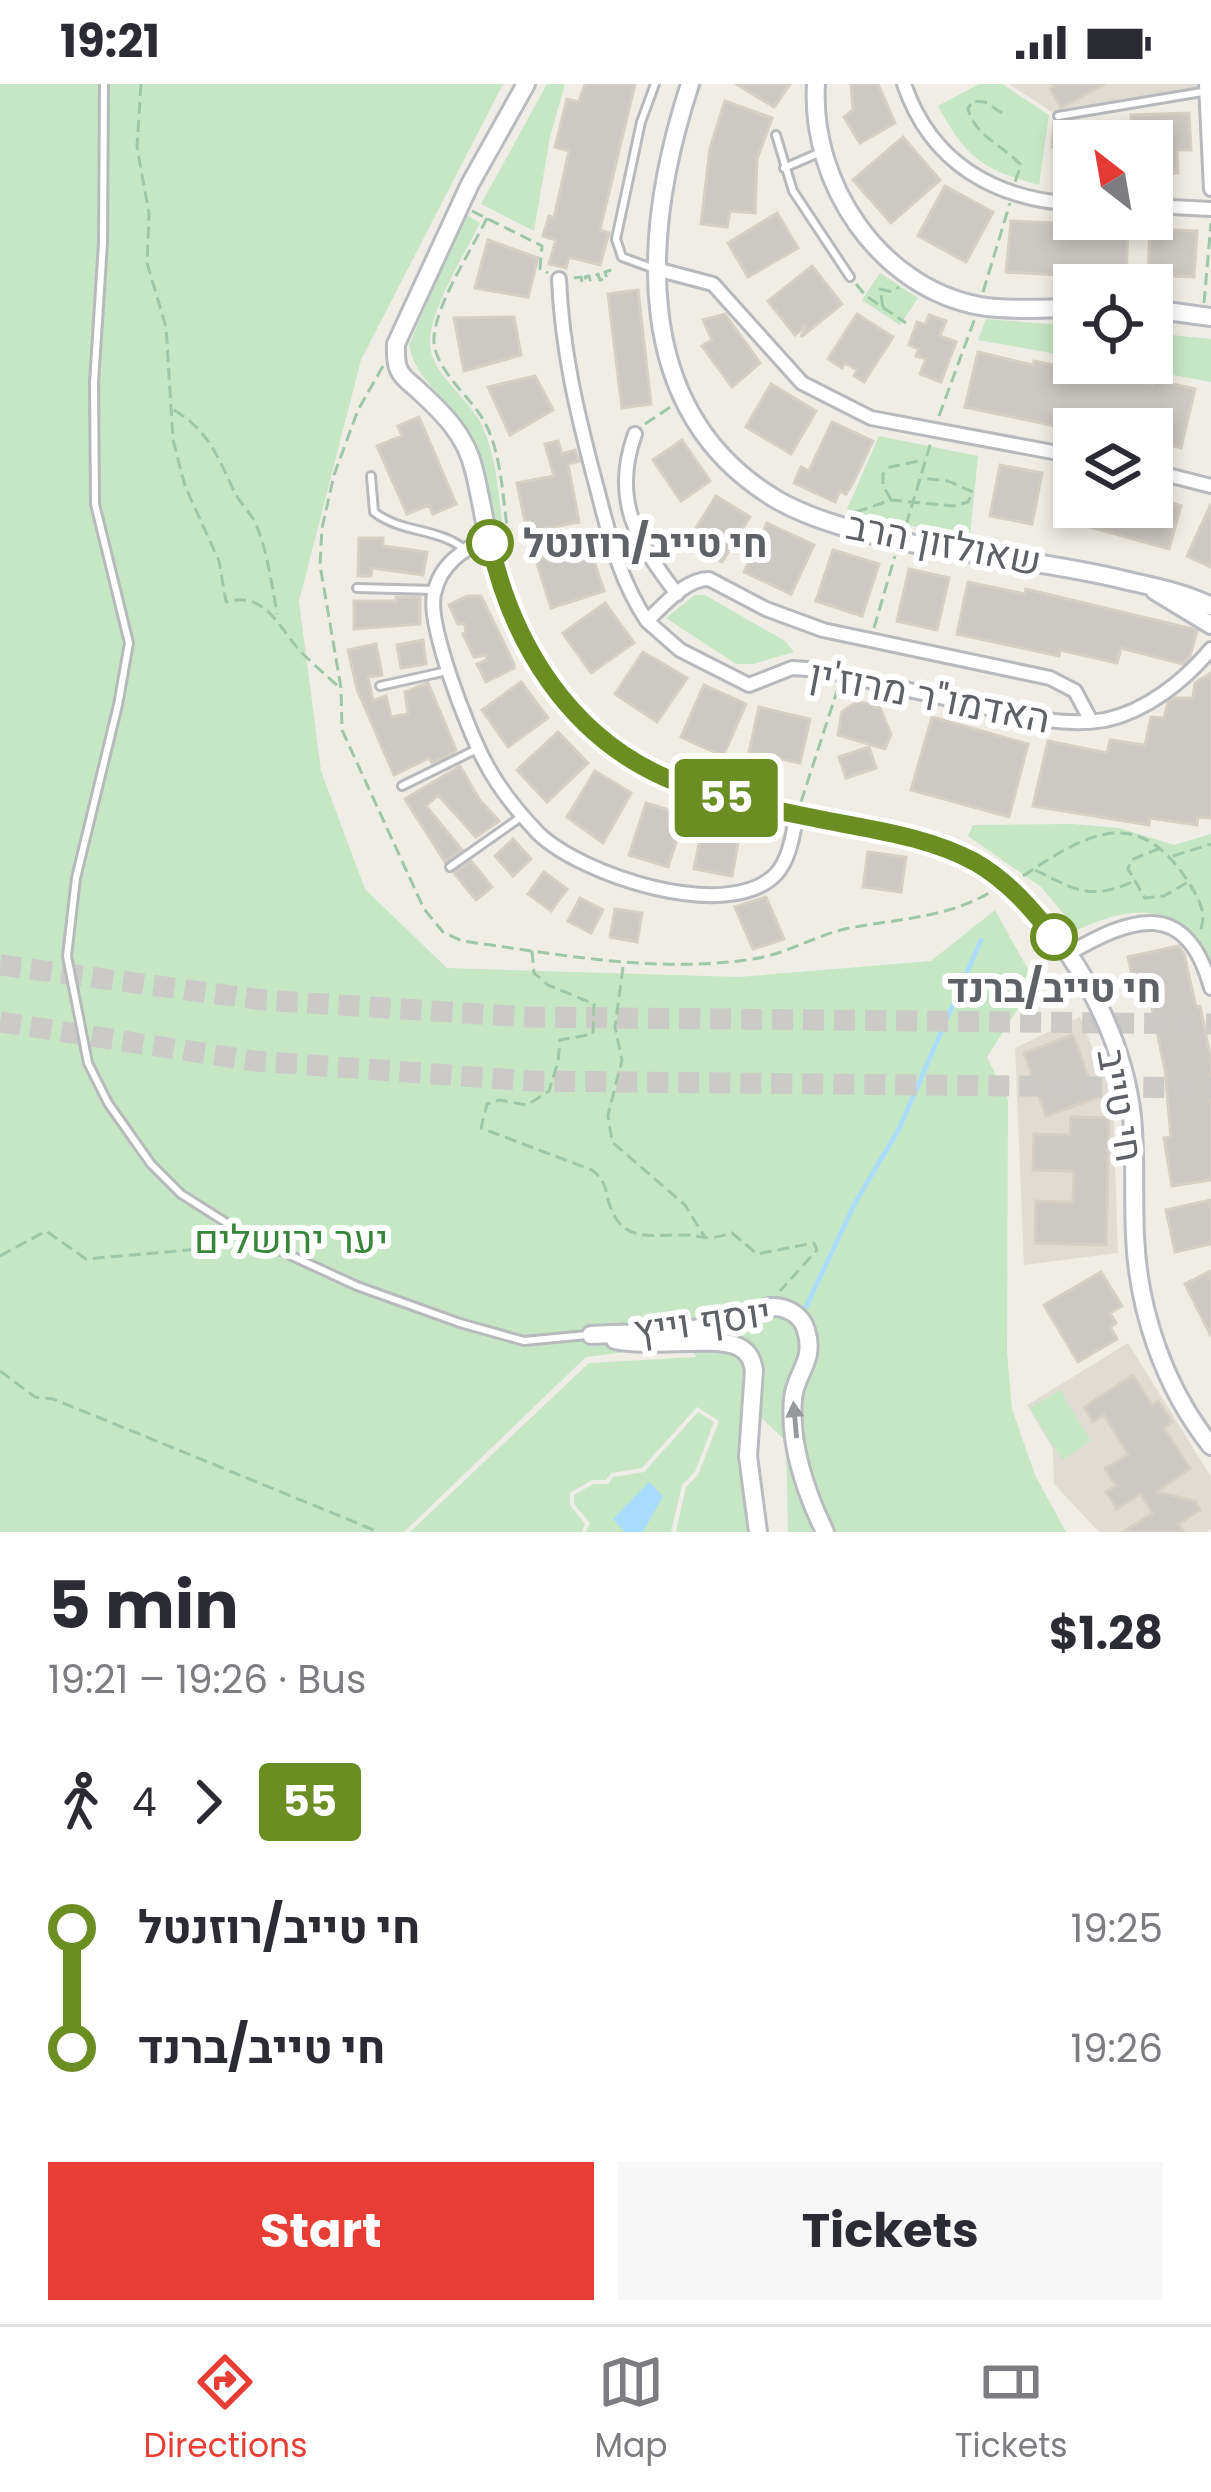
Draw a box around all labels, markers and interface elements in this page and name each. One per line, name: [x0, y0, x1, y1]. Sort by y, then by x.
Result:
text: 19:21: [60, 10, 160, 73]
north arrow: [1053, 120, 1173, 240]
map controls: [1053, 120, 1173, 528]
button: locate: [1053, 264, 1173, 384]
button: layers: [1053, 408, 1173, 528]
street label: שאולזון הרב: [842, 498, 1046, 589]
place label: חי טייב/רוזנטל: [523, 516, 767, 571]
marker: חי טייב/רוזנטל: [468, 521, 512, 565]
street label: האדמו"ר מרוז'ין: [805, 646, 1055, 747]
line badge: 55: [672, 759, 780, 837]
text: 55: [699, 768, 753, 827]
marker: חי טייב/ברנד: [1032, 915, 1076, 959]
place label: חי טייב/ברנד: [947, 961, 1161, 1016]
street label: חי טייב: [1084, 1044, 1157, 1166]
park label: יער ירושלים: [194, 1212, 388, 1267]
street label: יוסף וייץ: [630, 1285, 774, 1358]
one-way arrow: [785, 1401, 804, 1438]
text: 5 min: [48, 1559, 239, 1651]
text: $1.28: [1049, 1602, 1163, 1665]
text: 19:21 – 19:26 · Bus: [48, 1652, 366, 1707]
icon: walk: [48, 1769, 114, 1835]
icon: forward: [175, 1769, 241, 1835]
text: 55: [283, 1772, 337, 1831]
text: 4: [132, 1775, 157, 1830]
text: חי טייב/רוזנטל: [138, 1896, 420, 1959]
text: 19:25: [1071, 1901, 1163, 1956]
text: חי טייב/ברנד: [138, 2016, 385, 2079]
text: 19:26: [1070, 2021, 1163, 2076]
button: Start: [48, 2162, 594, 2300]
button: Tickets: [618, 2162, 1163, 2300]
tab: Directions: [144, 2349, 307, 2471]
tab: Map: [595, 2349, 668, 2471]
tab: Tickets: [955, 2349, 1067, 2471]

